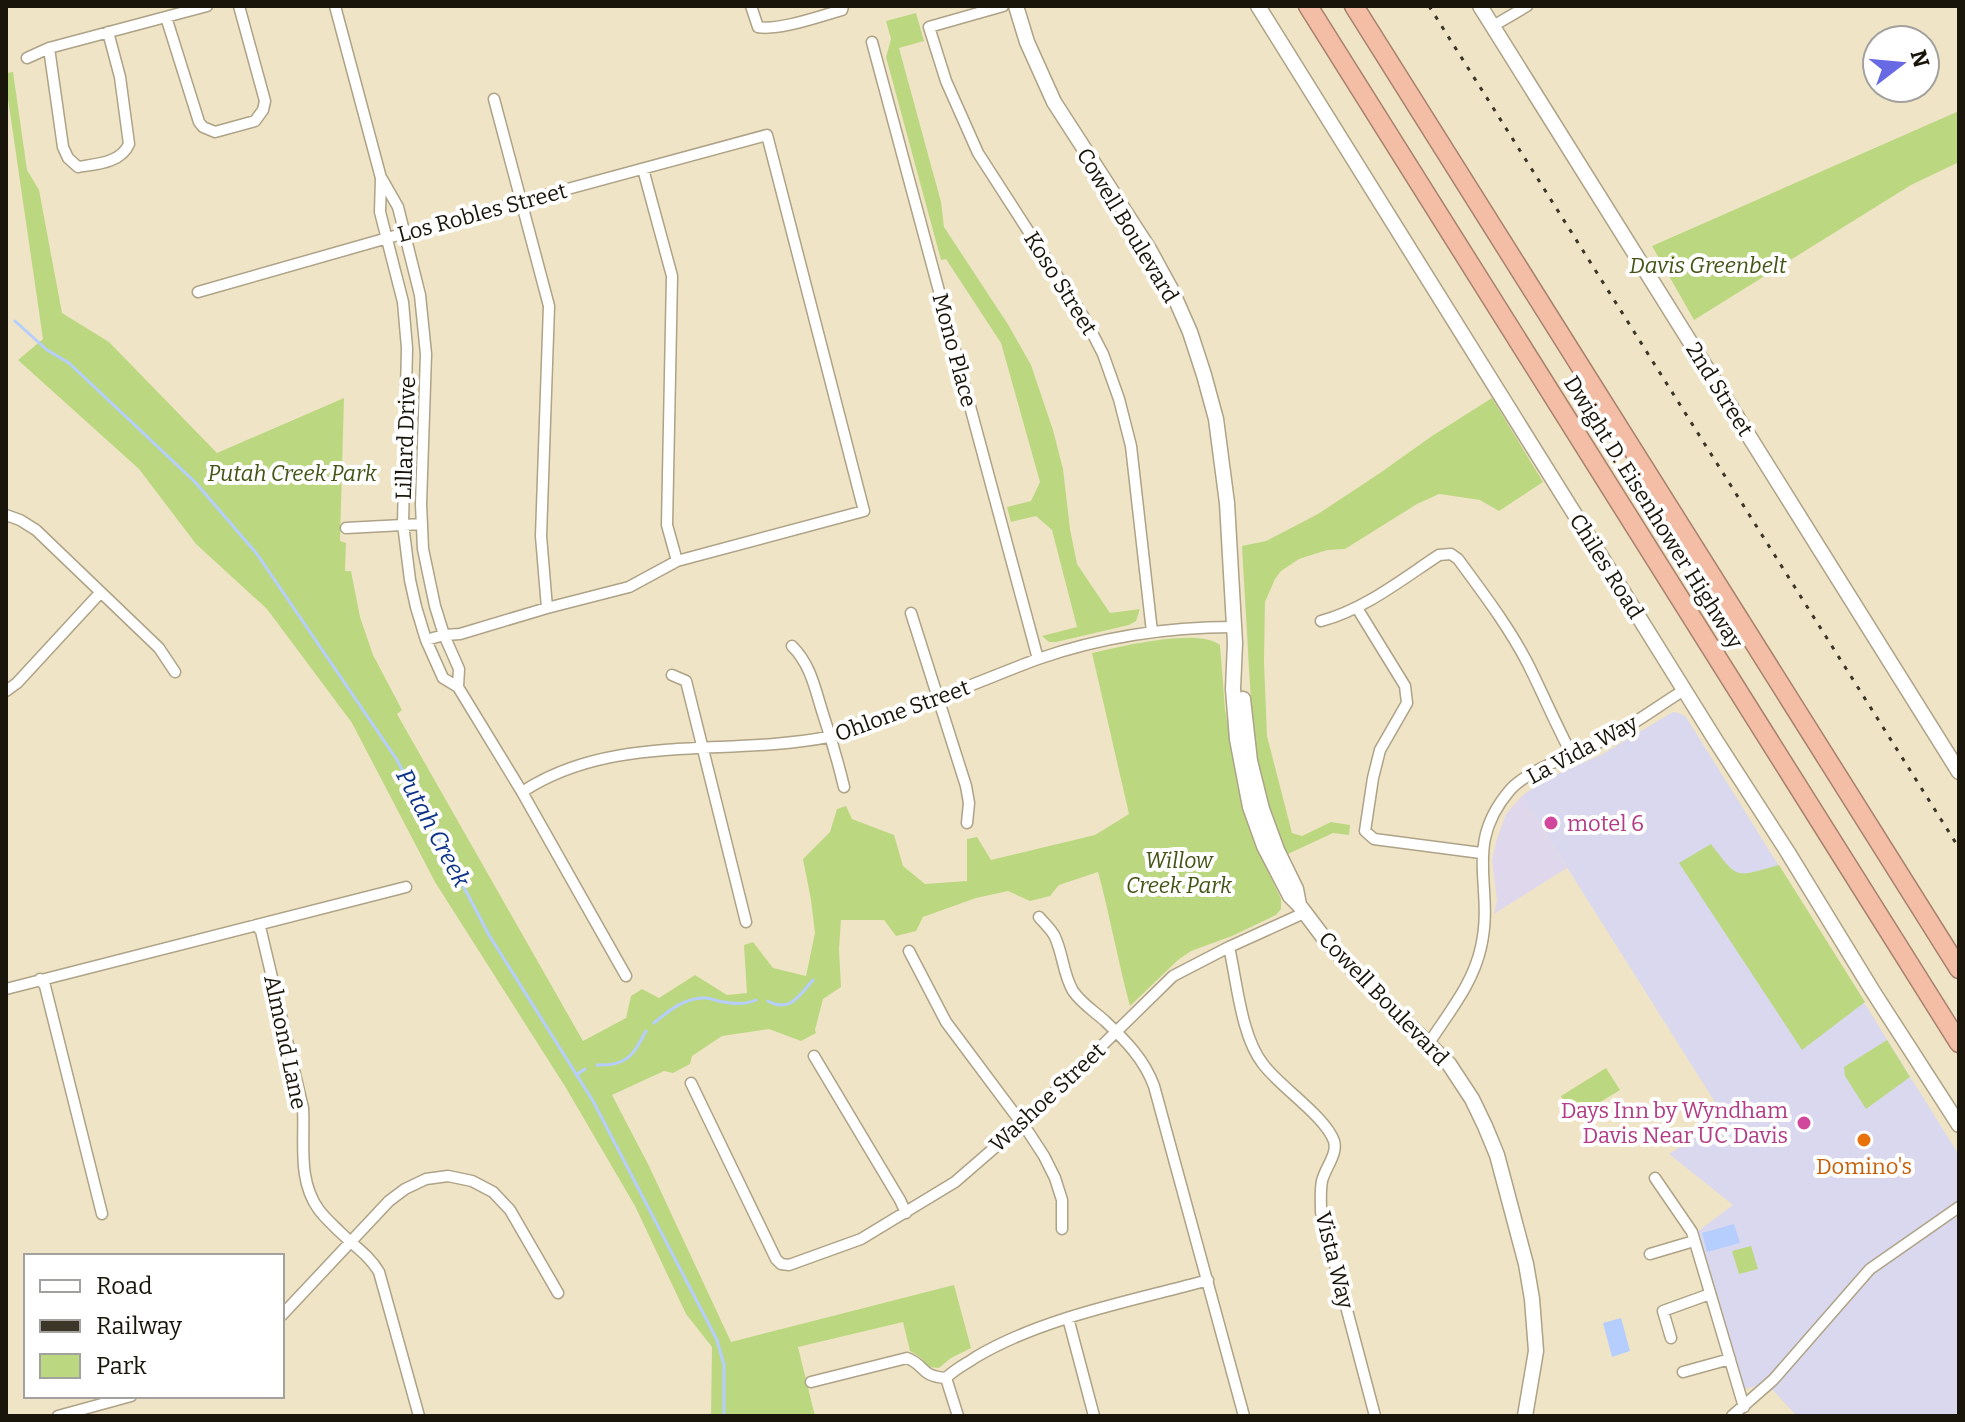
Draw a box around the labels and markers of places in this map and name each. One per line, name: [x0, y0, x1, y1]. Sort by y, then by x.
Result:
place label: motel 6: [1567, 810, 1644, 837]
marker: motel 6: [1542, 814, 1560, 832]
place label: Days Inn by Wyndham Davis Near UC Davis: [1561, 1097, 1788, 1149]
marker: Days Inn by Wyndham Davis Near UC Davis: [1795, 1114, 1813, 1132]
marker: Domino's: [1855, 1131, 1873, 1149]
place label: Domino's: [1816, 1153, 1912, 1180]

